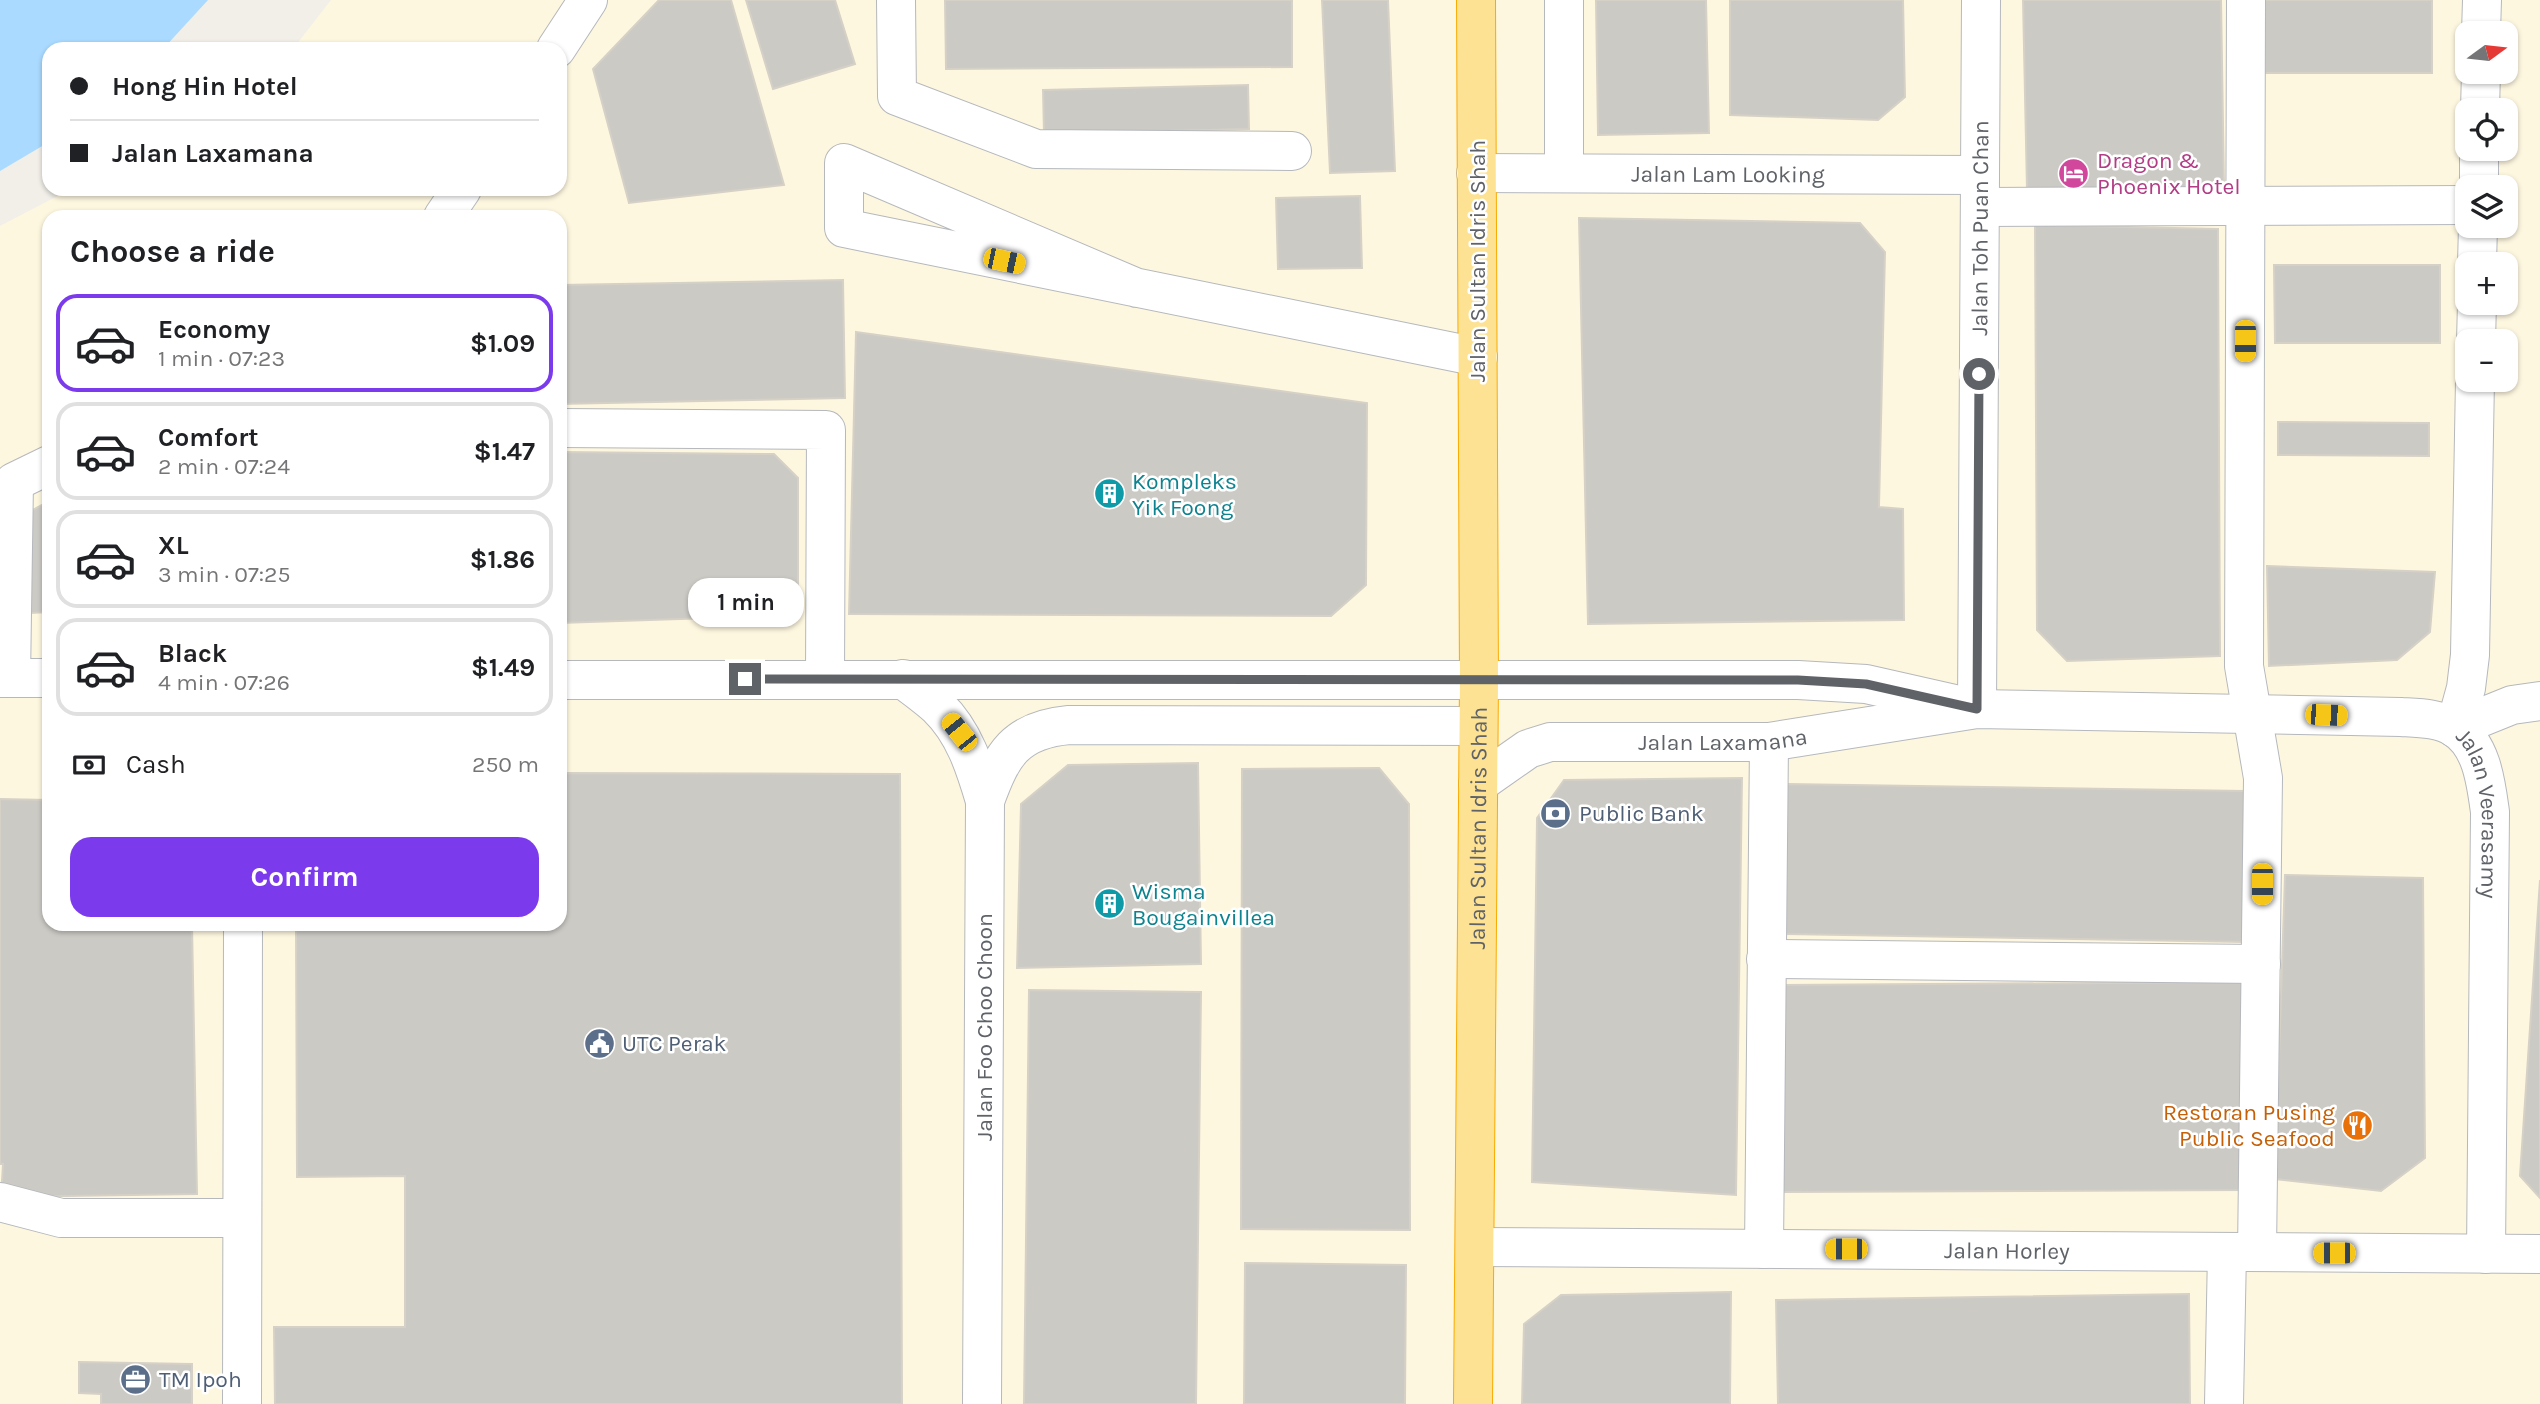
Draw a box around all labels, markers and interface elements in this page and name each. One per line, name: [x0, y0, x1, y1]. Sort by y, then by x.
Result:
north arrow: [2455, 21, 2518, 84]
map controls: [2455, 21, 2518, 392]
text: Hong Hin Hotel: [112, 71, 298, 102]
button: locate: [2455, 98, 2518, 161]
street label: Jalan Toh Puan Chan: [1966, 120, 1994, 336]
text: Jalan Laxamana: [112, 138, 314, 169]
street label: Jalan Sultan Idris Shah: [1464, 140, 1491, 382]
place label: Dragon & Phoenix Hotel: [2097, 147, 2241, 200]
hotel icon: Dragon & Phoenix Hotel: [2057, 156, 2091, 190]
street label: Jalan Lam Looking: [1631, 161, 1825, 188]
button: layers: [2455, 175, 2518, 238]
text: Choose a ride: [70, 233, 275, 270]
car: [982, 246, 1027, 276]
button: +: [2455, 252, 2518, 315]
icon: car: [74, 312, 137, 375]
text: Economy: [158, 314, 270, 345]
car: [2235, 320, 2256, 362]
text: $1.09: [470, 328, 535, 359]
button: −: [2455, 329, 2518, 392]
text: 1 min · 07:23: [158, 345, 285, 372]
route start: [1963, 358, 1995, 390]
icon: car: [74, 420, 137, 483]
text: Comfort: [158, 422, 259, 453]
text: $1.47: [474, 436, 535, 467]
text: 2 min · 07:24: [158, 453, 290, 480]
place label: Kompleks Yik Foong: [1132, 468, 1237, 521]
building icon: Kompleks Yik Foong: [1092, 477, 1126, 511]
icon: car: [74, 528, 137, 591]
text: XL: [158, 530, 189, 561]
text: $1.86: [470, 544, 535, 575]
text: 3 min · 07:25: [158, 561, 290, 588]
callout: 1 min: [687, 578, 803, 626]
text: 1 min: [717, 589, 775, 616]
icon: car: [74, 636, 137, 699]
text: Black: [158, 638, 227, 669]
text: $1.49: [471, 652, 535, 683]
route end: [729, 663, 761, 695]
text: 4 min · 07:26: [158, 669, 290, 696]
car: [2305, 704, 2348, 726]
street label: Jalan Sultan Idris Shah: [1464, 707, 1493, 949]
car: [938, 709, 981, 755]
street label: Jalan Veerasamy: [2450, 722, 2503, 899]
street label: Jalan Laxamana: [1638, 723, 1809, 756]
icon: cash: [70, 746, 108, 784]
text: Cash: [126, 749, 186, 780]
text: 250 m: [472, 751, 539, 778]
bank icon: Public Bank: [1539, 796, 1573, 830]
place label: Public Bank: [1579, 800, 1704, 827]
button: Confirm: [70, 837, 539, 917]
car: [2252, 863, 2273, 905]
place label: Wisma Bougainvillea: [1132, 878, 1275, 931]
building icon: Wisma Bougainvillea: [1092, 887, 1126, 921]
street label: Jalan Foo Choo Choon: [971, 913, 998, 1141]
public building icon: UTC Perak: [582, 1026, 616, 1060]
place label: UTC Perak: [622, 1030, 727, 1057]
place label: Restoran Pusing Public Seafood: [2163, 1099, 2335, 1152]
restaurant icon: Restoran Pusing Public Seafood: [2341, 1108, 2375, 1142]
street label: Jalan Horley: [1944, 1237, 2070, 1265]
car: [1826, 1239, 1868, 1260]
car: [2314, 1243, 2356, 1264]
office icon: TM Ipoh: [119, 1362, 153, 1396]
place label: TM Ipoh: [159, 1366, 242, 1393]

